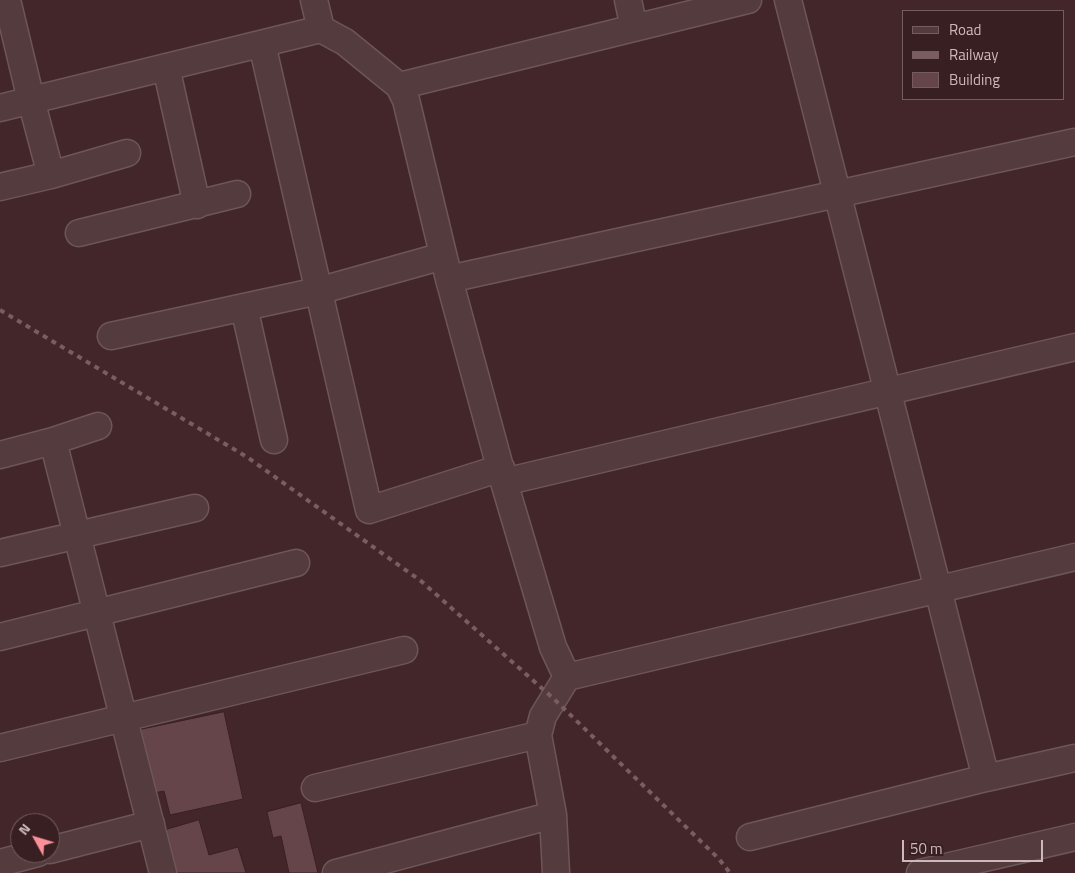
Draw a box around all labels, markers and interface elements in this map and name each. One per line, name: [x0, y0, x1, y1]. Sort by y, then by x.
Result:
legend: [902, 10, 1065, 100]
text: Road: [949, 18, 981, 41]
text: Railway: [949, 43, 999, 66]
text: Building: [949, 68, 1000, 91]
north arrow: [10, 813, 60, 863]
text: N: [13, 819, 35, 839]
scale bar: [905, 830, 1046, 862]
text: 50 m: [910, 837, 943, 860]

